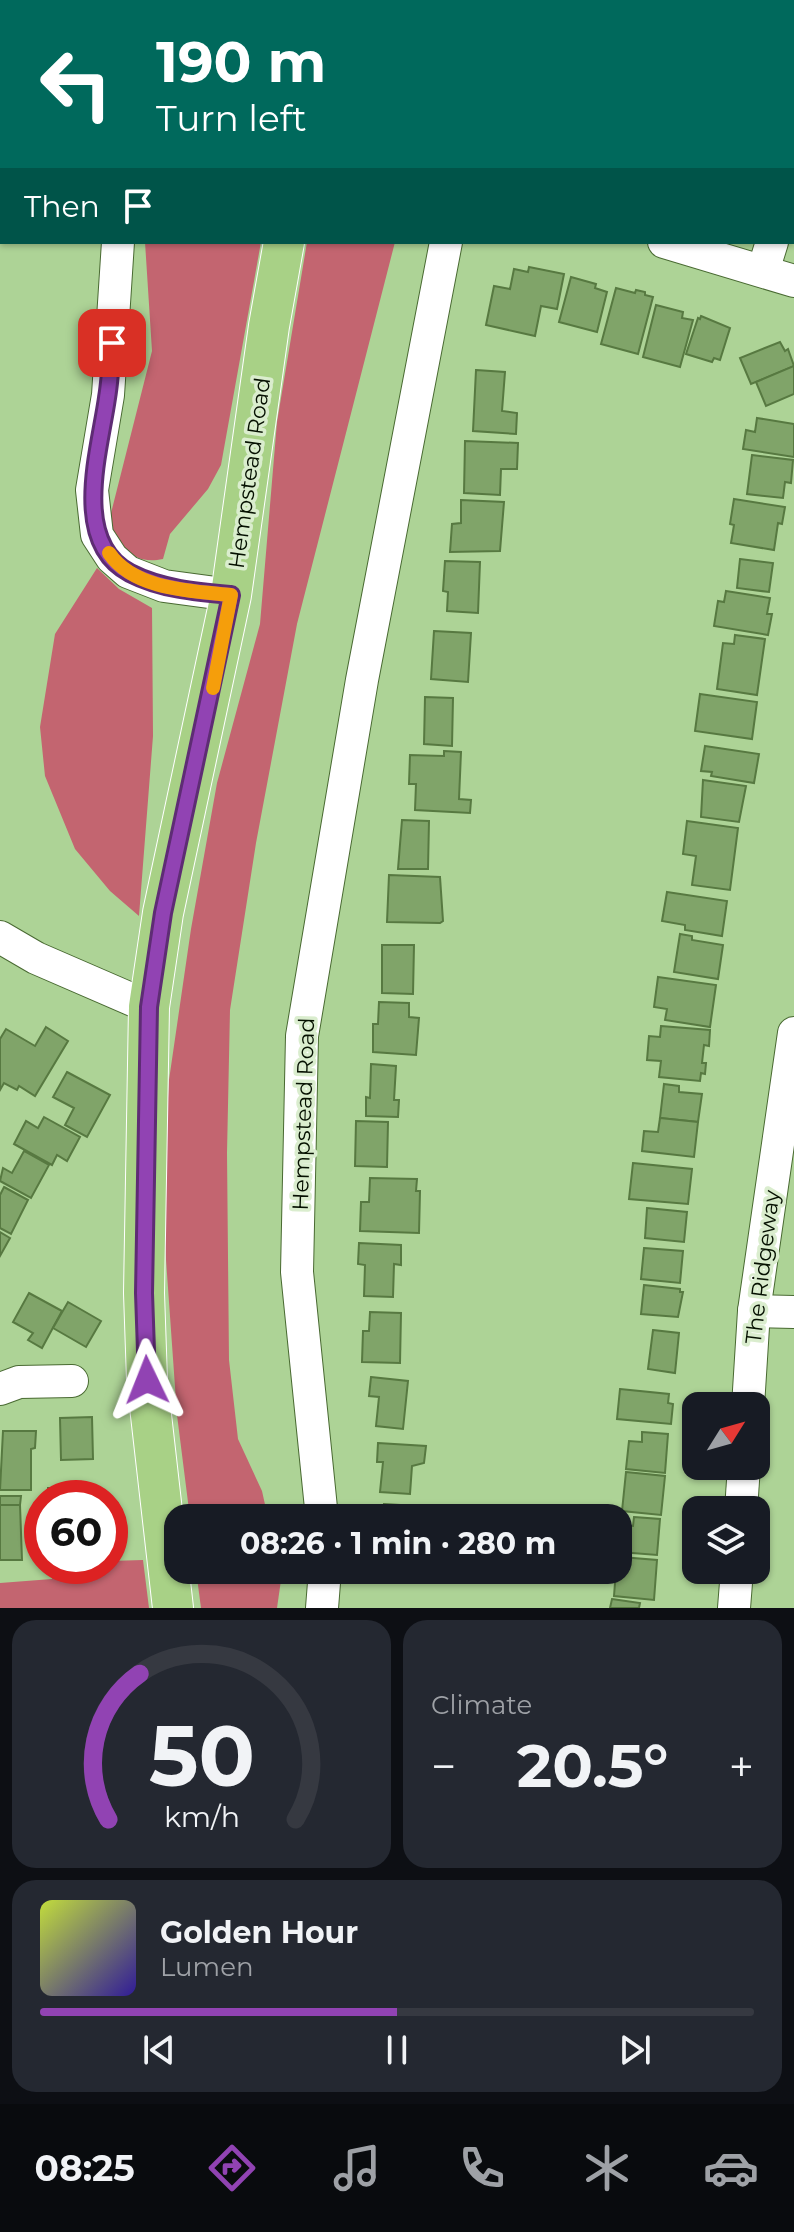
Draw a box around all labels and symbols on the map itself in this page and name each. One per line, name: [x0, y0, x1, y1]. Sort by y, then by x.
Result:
pin: [78, 309, 146, 377]
street label: Hempstead Road: [223, 376, 276, 570]
street label: Hempstead Road: [287, 1017, 320, 1211]
street label: The Ridgeway: [740, 1189, 785, 1346]
position arrow: [105, 1338, 189, 1422]
north arrow: [682, 1392, 770, 1480]
speed limit sign: 60: [24, 1480, 128, 1584]

